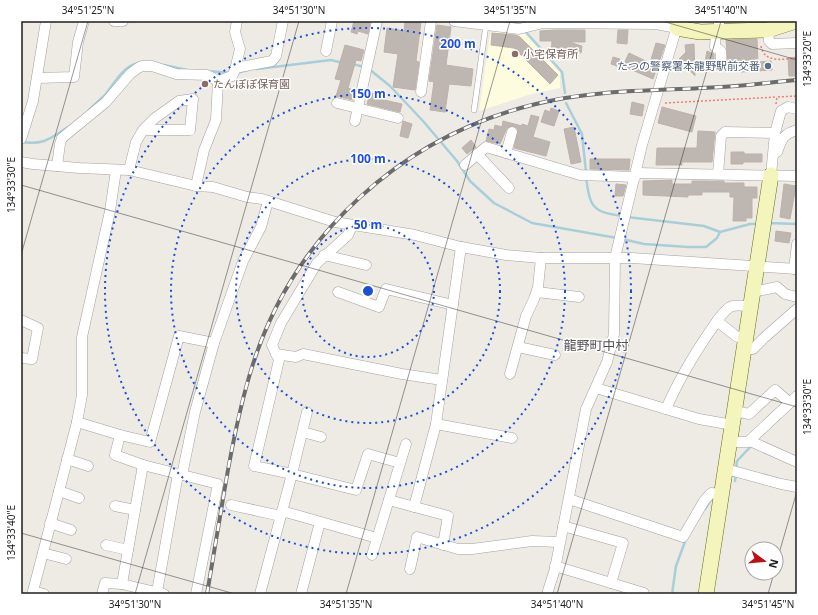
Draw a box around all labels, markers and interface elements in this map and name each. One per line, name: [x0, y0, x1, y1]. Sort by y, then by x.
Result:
text: 34°51'25"N: [62, 3, 114, 17]
text: 34°51'30"N: [273, 3, 325, 17]
text: 34°51'35"N: [484, 3, 536, 17]
text: 34°51'40"N: [695, 3, 747, 17]
text: 134°33'20"E: [800, 31, 814, 87]
text: 200 m: [440, 35, 476, 52]
place label: 小宅保育所: [523, 46, 579, 61]
marker: 小宅保育所: [510, 49, 520, 59]
place label: たつの警察署本龍野駅前交番: [617, 58, 760, 73]
marker: たつの警察署本龍野駅前交番: [763, 61, 773, 71]
place label: たんぽぽ保育園: [213, 76, 290, 91]
marker: たんぽぽ保育園: [200, 79, 210, 89]
text: 150 m: [350, 85, 386, 102]
text: 100 m: [350, 150, 386, 167]
text: 134°33'30"E: [4, 157, 18, 213]
text: 50 m: [354, 216, 382, 233]
centre of rings: [361, 284, 375, 298]
district label: 龍野町中村: [563, 336, 629, 354]
text: 134°33'30"E: [800, 379, 814, 435]
text: 134°33'40"E: [4, 505, 18, 561]
north arrow: [744, 541, 784, 581]
text: N: [766, 558, 783, 570]
text: 34°51'30"N: [109, 597, 161, 611]
text: 34°51'35"N: [320, 597, 372, 611]
text: 34°51'40"N: [531, 597, 583, 611]
text: 34°51'45"N: [742, 597, 794, 611]

